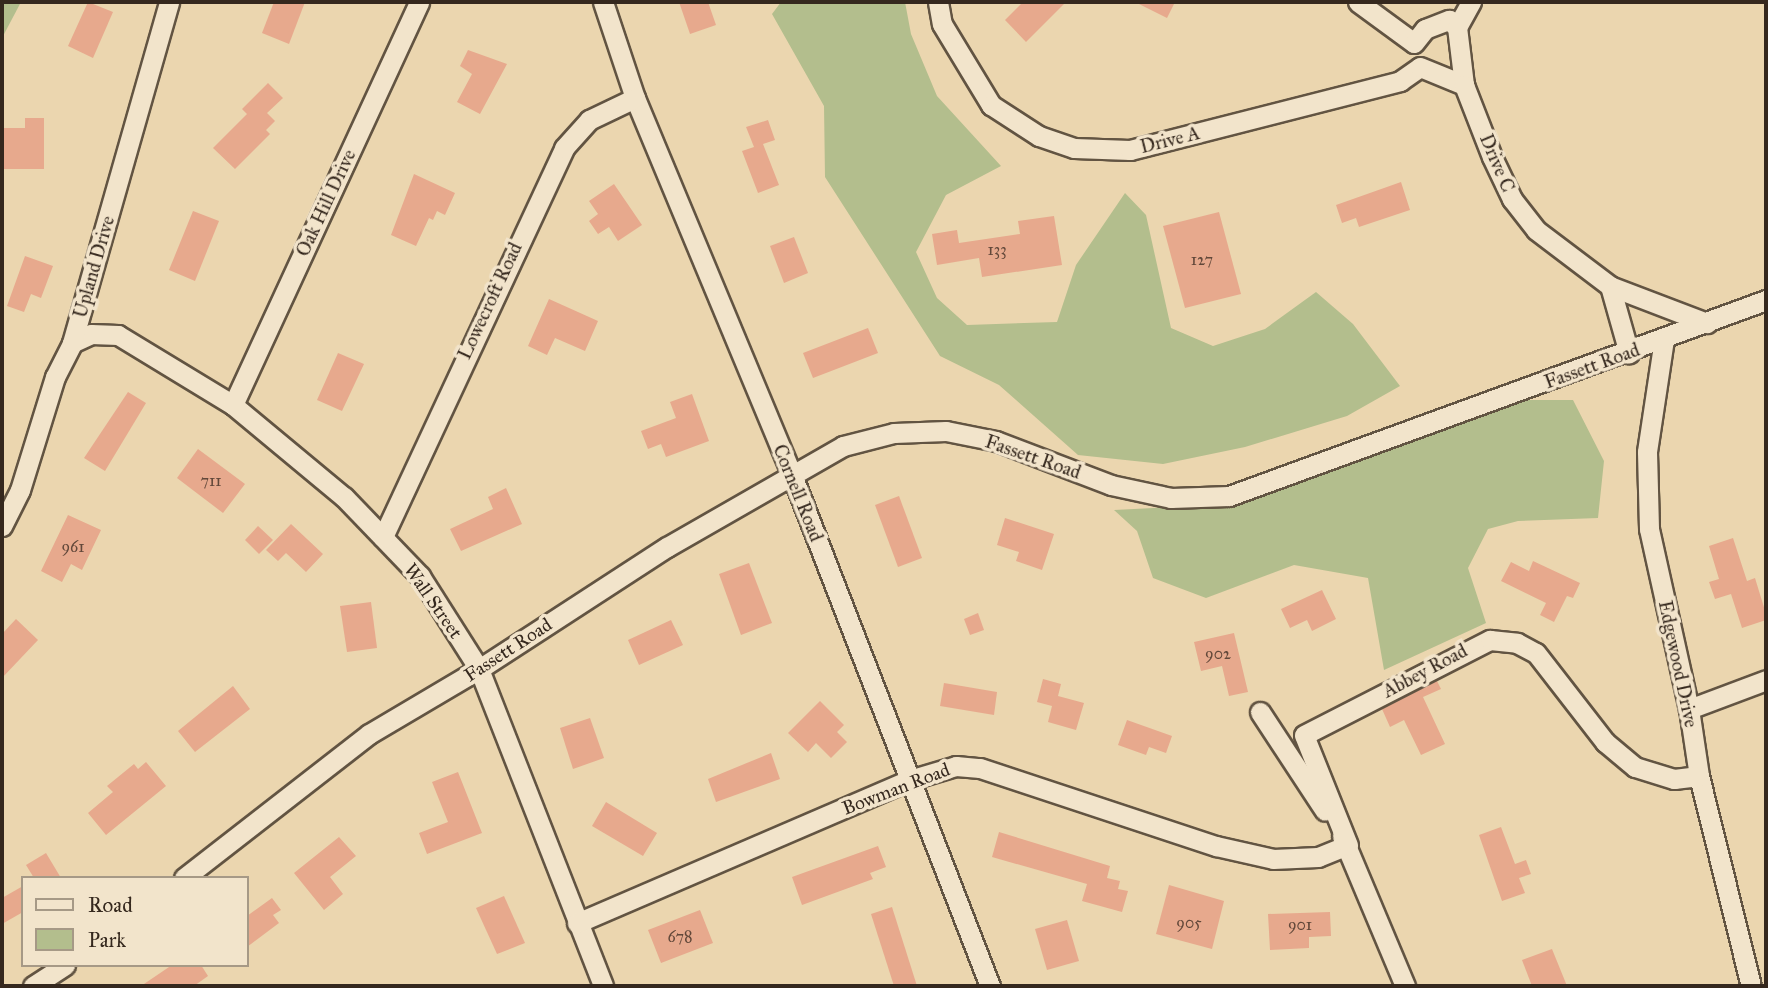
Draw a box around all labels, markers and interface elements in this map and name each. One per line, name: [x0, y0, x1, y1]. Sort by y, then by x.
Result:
street label: Drive A: [1138, 122, 1202, 158]
street label: Drive C: [1475, 130, 1519, 196]
street label: Oak Hill Drive: [291, 146, 361, 260]
street label: Upland Drive: [69, 213, 119, 321]
street label: Lowecroft Road: [453, 239, 527, 363]
house number: 133: [987, 240, 1007, 260]
house number: 127: [1191, 250, 1213, 270]
street label: Fassett Road: [1541, 338, 1643, 394]
street label: Fassett Road: [982, 430, 1084, 484]
street label: Cornell Road: [768, 441, 828, 545]
house number: 711: [200, 471, 222, 491]
house number: 961: [61, 537, 85, 557]
street label: Wall Street: [399, 559, 467, 643]
street label: Edgewood Drive: [1653, 598, 1703, 730]
street label: Fassett Road: [460, 613, 556, 687]
street label: Abbey Road: [1379, 639, 1471, 703]
house number: 902: [1205, 644, 1231, 664]
street label: Bowman Road: [839, 758, 953, 820]
legend: [21, 876, 248, 967]
text: Road: [88, 892, 133, 918]
house number: 905: [1176, 913, 1202, 933]
house number: 901: [1288, 915, 1312, 935]
text: Park: [88, 927, 126, 953]
house number: 678: [667, 927, 693, 947]

